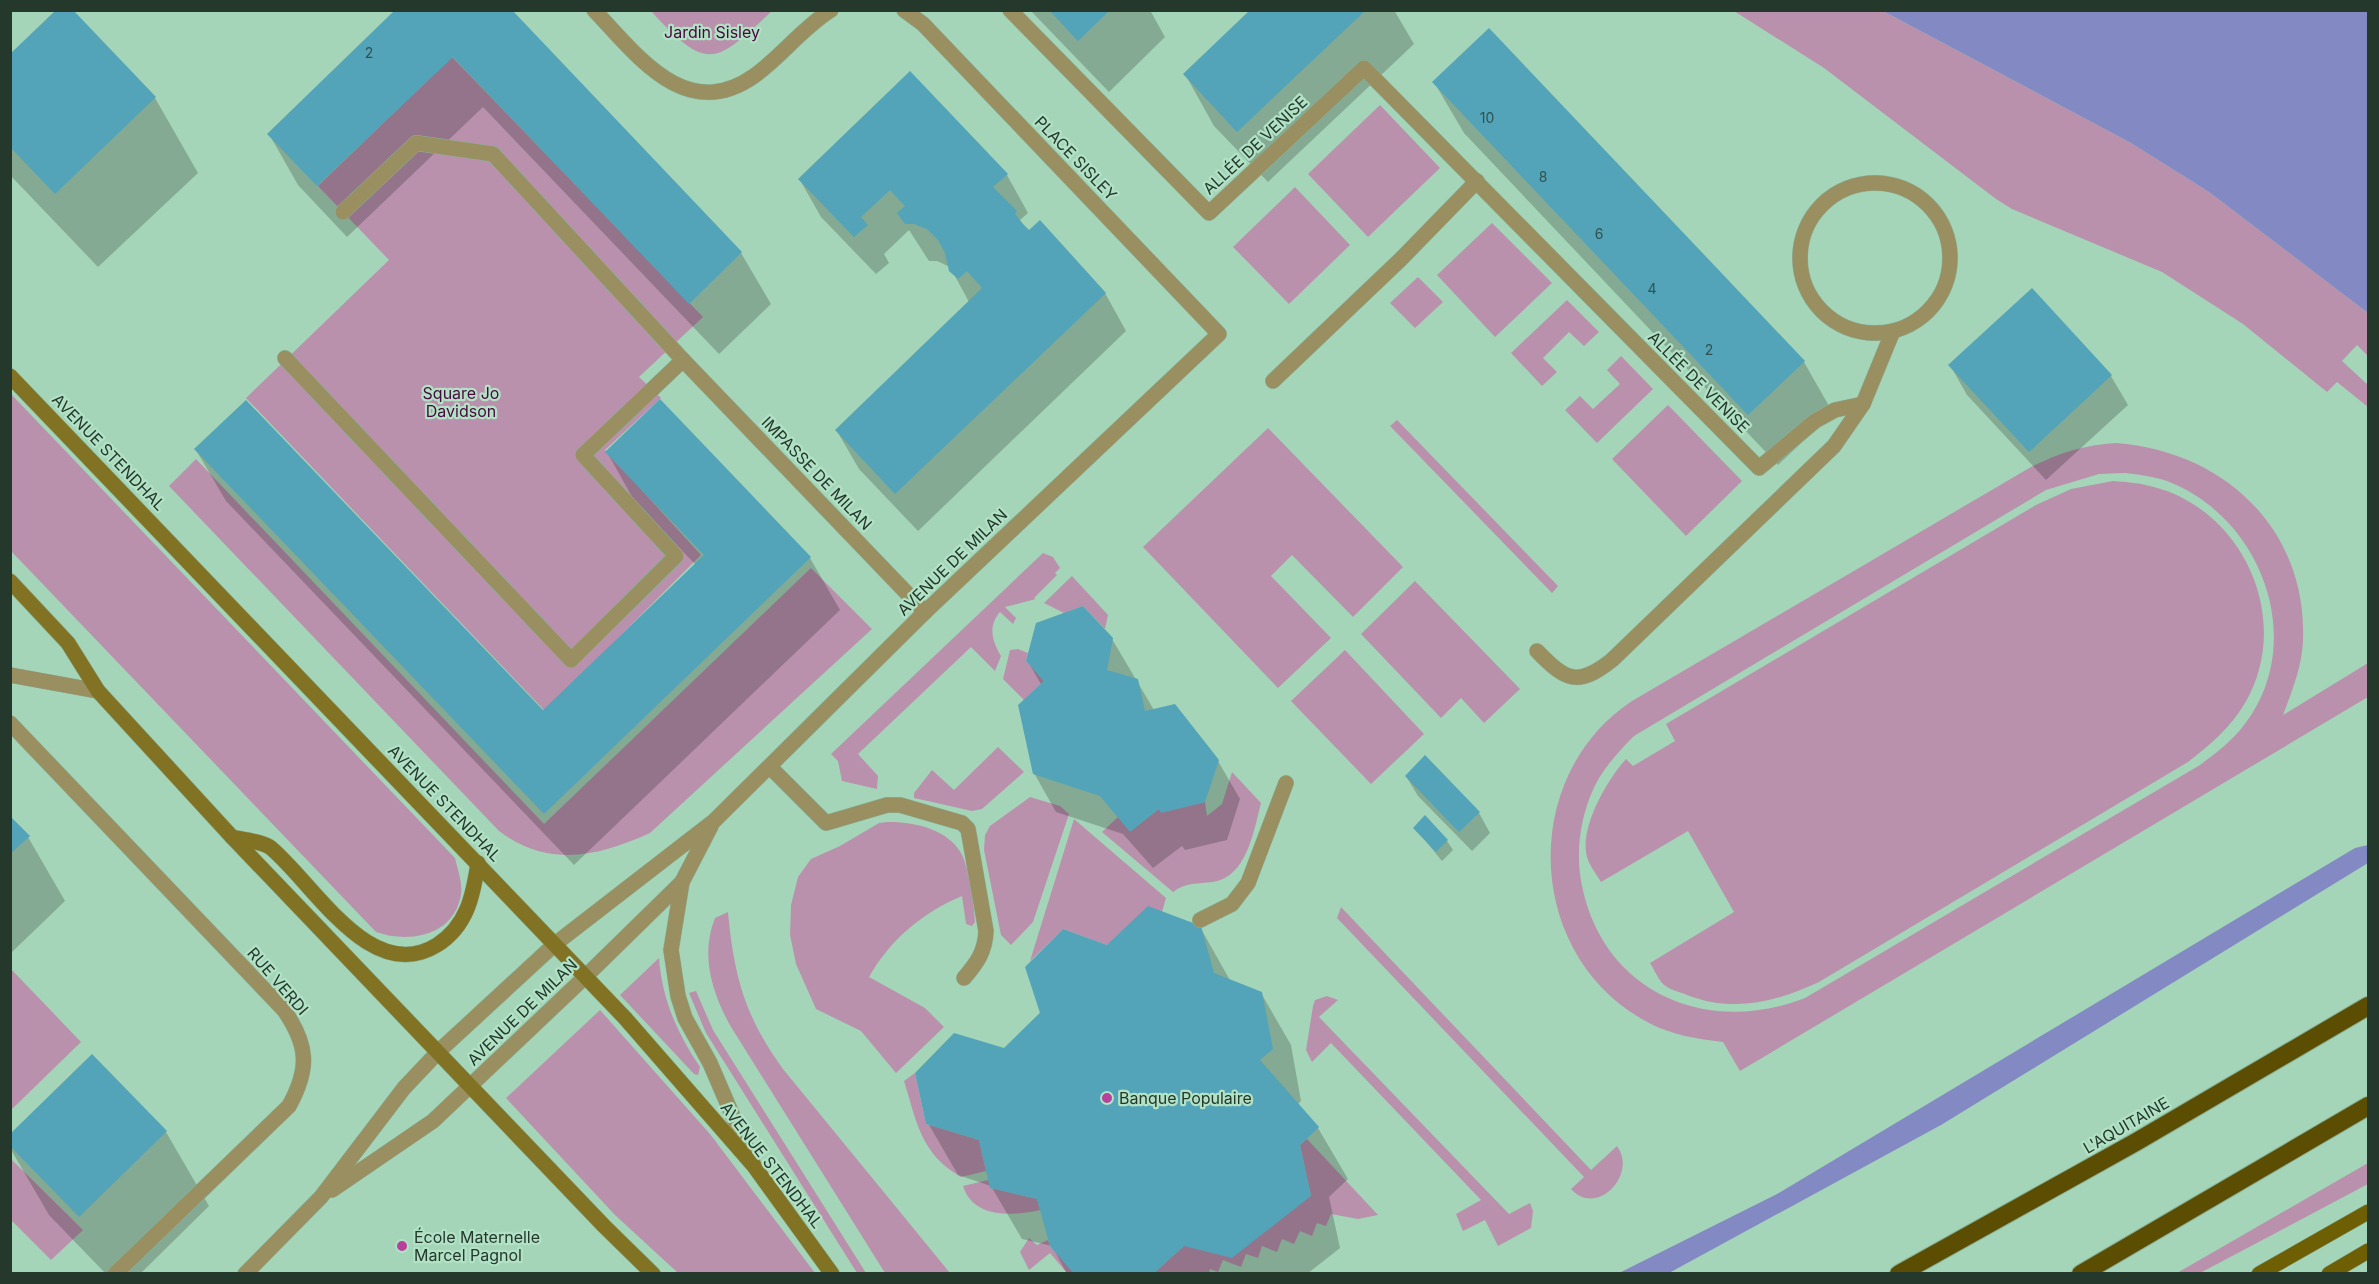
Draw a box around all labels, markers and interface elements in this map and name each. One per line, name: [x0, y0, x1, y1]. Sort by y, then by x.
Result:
park label: Jardin Sisley: [664, 22, 760, 42]
house number: 2: [365, 44, 373, 61]
street label: ALLÉE DE VENISE: [1199, 92, 1311, 198]
house number: 10: [1480, 109, 1494, 126]
street label: PLACE SISLEY: [1031, 112, 1121, 205]
house number: 8: [1539, 168, 1547, 185]
house number: 6: [1595, 225, 1603, 242]
house number: 4: [1647, 280, 1657, 297]
street label: ALLÉE DE VENISE: [1644, 327, 1754, 437]
house number: 2: [1705, 341, 1713, 358]
park label: Square Jo Davidson: [423, 383, 499, 421]
street label: AVENUE STENDHAL: [48, 389, 170, 515]
street label: IMPASSE DE MILAN: [758, 412, 876, 534]
street label: AVENUE DE MILAN: [893, 504, 1011, 620]
street label: AVENUE STENDHAL: [384, 740, 506, 866]
street label: RUE VERDI: [243, 943, 313, 1019]
street label: AVENUE DE MILAN: [463, 954, 581, 1070]
place label: Banque Populaire: [1119, 1088, 1252, 1108]
marker: Banque Populaire: [1100, 1091, 1114, 1105]
street label: L'AQUITAINE: [2079, 1092, 2173, 1158]
street label: AVENUE STENDHAL: [717, 1098, 827, 1232]
place label: École Maternelle Marcel Pagnol: [414, 1227, 540, 1265]
marker: École Maternelle Marcel Pagnol: [395, 1239, 409, 1253]

